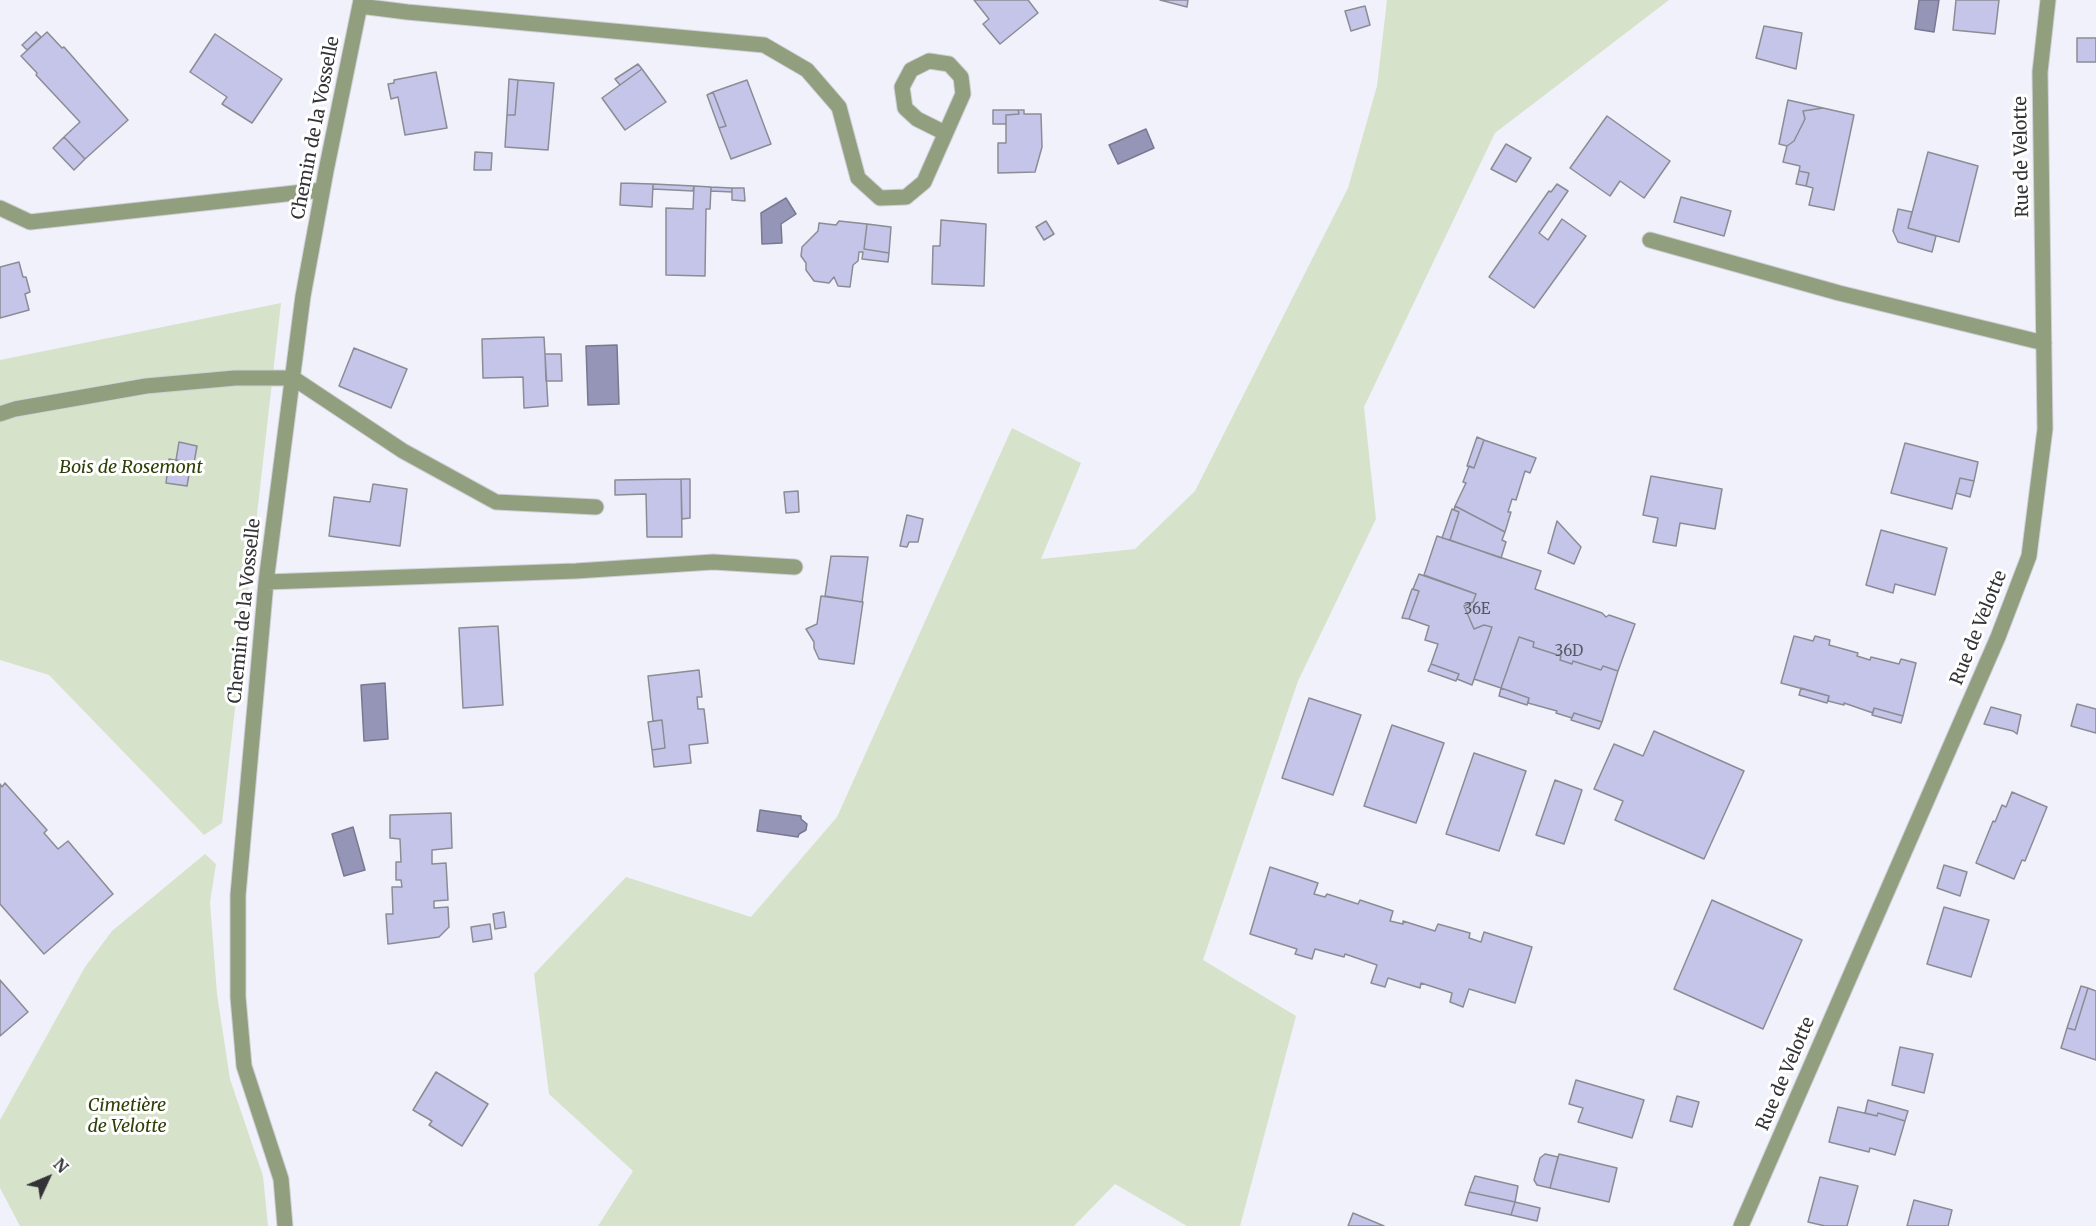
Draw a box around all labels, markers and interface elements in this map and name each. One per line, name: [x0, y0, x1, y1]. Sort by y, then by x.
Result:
street label: Chemin de la Vosselle: [288, 35, 344, 221]
street label: Rue de Velotte: [2010, 96, 2034, 218]
park label: Bois de Rosemont: [59, 457, 203, 479]
street label: Chemin de la Vosselle: [225, 517, 265, 705]
street label: Rue de Velotte: [1946, 568, 2012, 688]
house number: 36E: [1464, 601, 1490, 619]
house number: 36D: [1555, 643, 1583, 661]
street label: Rue de Velotte: [1752, 1014, 1820, 1134]
park label: Cimetière de Velotte: [87, 1095, 167, 1138]
north arrow: [18, 1148, 78, 1208]
text: N: [49, 1154, 73, 1177]

